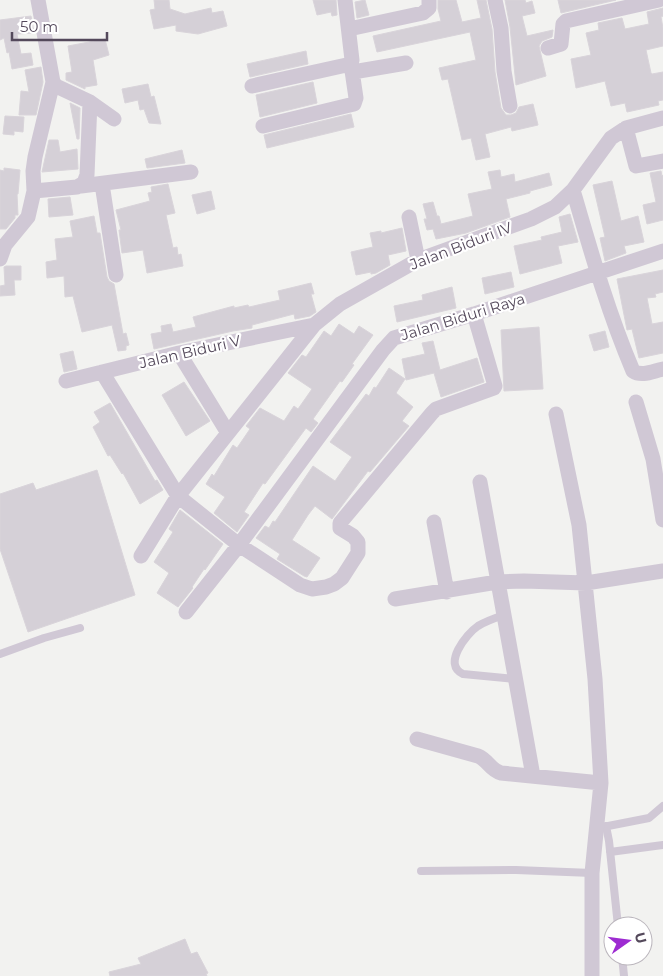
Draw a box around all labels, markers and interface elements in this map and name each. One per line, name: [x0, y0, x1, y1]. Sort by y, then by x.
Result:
scale bar: [12, 10, 108, 42]
text: 50 m: [20, 17, 58, 36]
street label: Jalan Biduri IV: [406, 217, 515, 274]
street label: Jalan Biduri Raya: [398, 289, 527, 345]
street label: Jalan Biduri V: [136, 331, 243, 373]
north arrow: [603, 916, 653, 966]
text: U: [631, 930, 651, 945]

